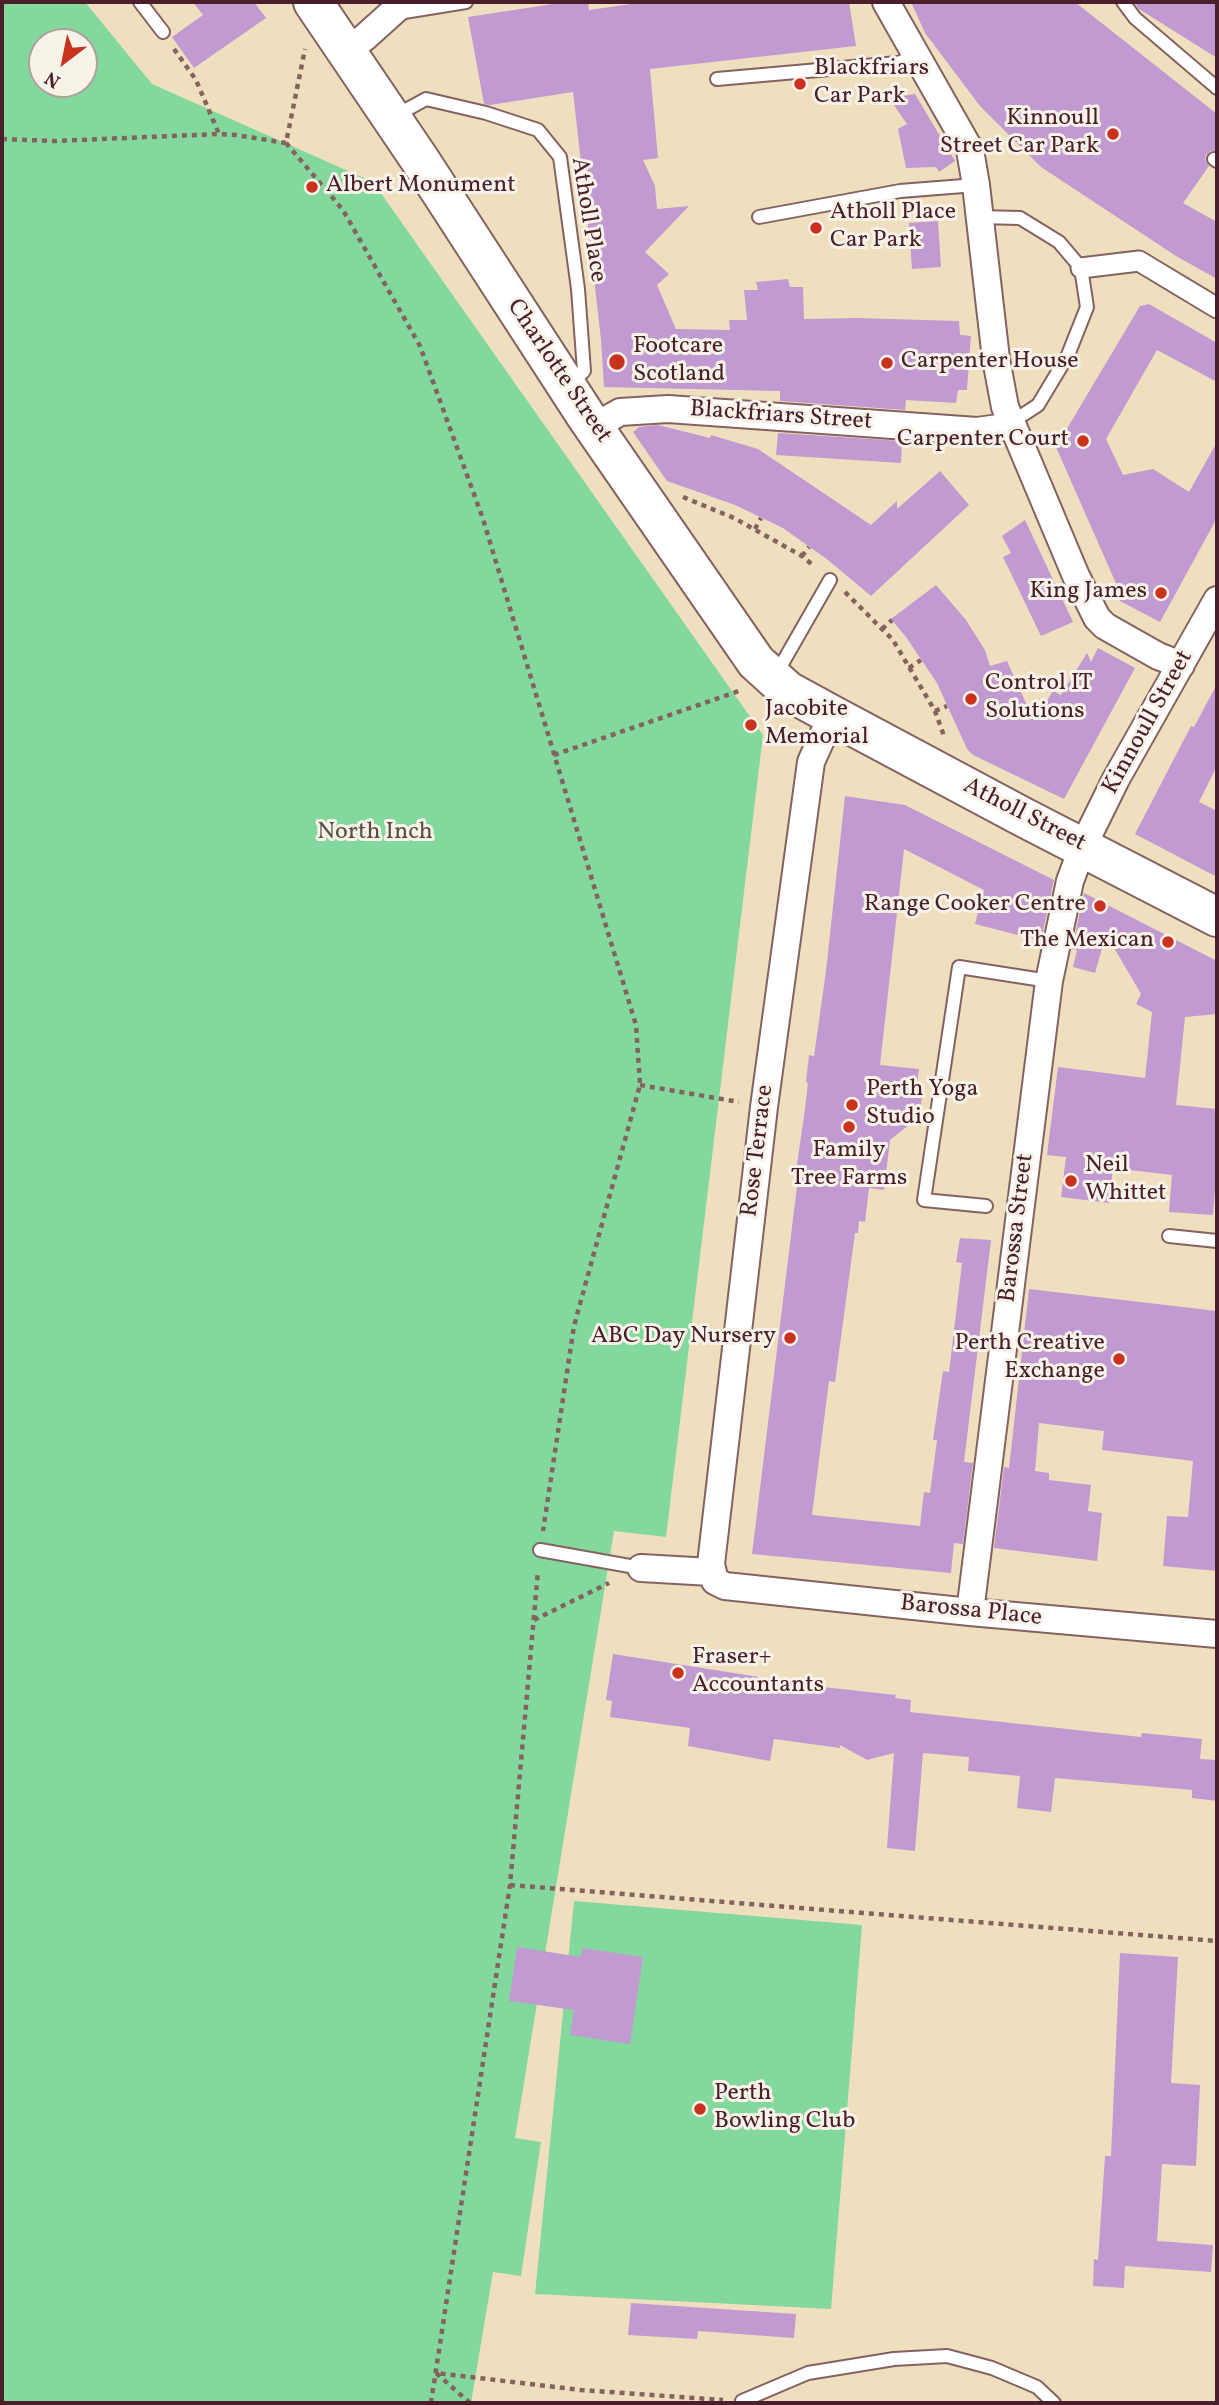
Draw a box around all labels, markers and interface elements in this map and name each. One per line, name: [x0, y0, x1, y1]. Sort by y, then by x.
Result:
north arrow: [28, 28, 98, 98]
place label: Blackfriars Car Park: [814, 56, 929, 112]
text: N: [40, 64, 66, 94]
marker: Blackfriars Car Park: [792, 76, 808, 92]
place label: Kinnoull Street Car Park: [940, 106, 1099, 162]
marker: Kinnoull Street Car Park: [1105, 126, 1121, 142]
street label: Atholl Place: [563, 155, 611, 285]
place label: Albert Monument: [326, 173, 516, 201]
marker: Albert Monument: [304, 179, 320, 195]
place label: Atholl Place Car Park: [830, 200, 956, 256]
marker: Atholl Place Car Park: [808, 220, 824, 236]
street label: Charlotte Street: [499, 295, 617, 449]
place label: Footcare Scotland: [633, 334, 725, 390]
place label: Carpenter House: [901, 349, 1079, 377]
marker: Footcare Scotland: [607, 352, 627, 372]
marker: Carpenter House: [879, 355, 895, 371]
street label: Blackfriars Street: [689, 396, 873, 438]
place label: Carpenter Court: [897, 427, 1069, 455]
marker: Carpenter Court: [1075, 433, 1091, 449]
place label: King James: [1029, 579, 1147, 607]
marker: King James: [1153, 585, 1169, 601]
street label: Kinnoull Street: [1097, 646, 1201, 800]
place label: Control IT Solutions: [985, 671, 1093, 727]
marker: Control IT Solutions: [963, 691, 979, 707]
place label: Jacobite Memorial: [765, 697, 869, 753]
marker: Jacobite Memorial: [743, 717, 759, 733]
street label: Atholl Street: [958, 773, 1090, 859]
park label: North Inch: [317, 820, 433, 848]
place label: Range Cooker Centre: [864, 892, 1086, 920]
marker: Range Cooker Centre: [1092, 898, 1108, 914]
place label: The Mexican: [1020, 928, 1154, 956]
marker: The Mexican: [1160, 934, 1176, 950]
place label: Perth Yoga Studio: [866, 1077, 978, 1133]
street label: Rose Terrace: [737, 1083, 781, 1219]
marker: Perth Yoga Studio: [844, 1097, 860, 1113]
marker: Family Tree Farms: [841, 1119, 857, 1135]
place label: Family Tree Farms: [791, 1138, 907, 1194]
street label: Barossa Street: [995, 1152, 1041, 1304]
place label: Neil Whittet: [1085, 1153, 1167, 1209]
marker: Neil Whittet: [1063, 1173, 1079, 1189]
place label: ABC Day Nursery: [591, 1324, 776, 1352]
marker: ABC Day Nursery: [782, 1330, 798, 1346]
place label: Perth Creative Exchange: [954, 1331, 1105, 1387]
marker: Perth Creative Exchange: [1111, 1351, 1127, 1367]
street label: Barossa Place: [899, 1590, 1043, 1634]
place label: Fraser+ Accountants: [692, 1645, 824, 1701]
marker: Fraser+ Accountants: [670, 1665, 686, 1681]
place label: Perth Bowling Club: [714, 2081, 855, 2137]
marker: Perth Bowling Club: [692, 2101, 708, 2117]

